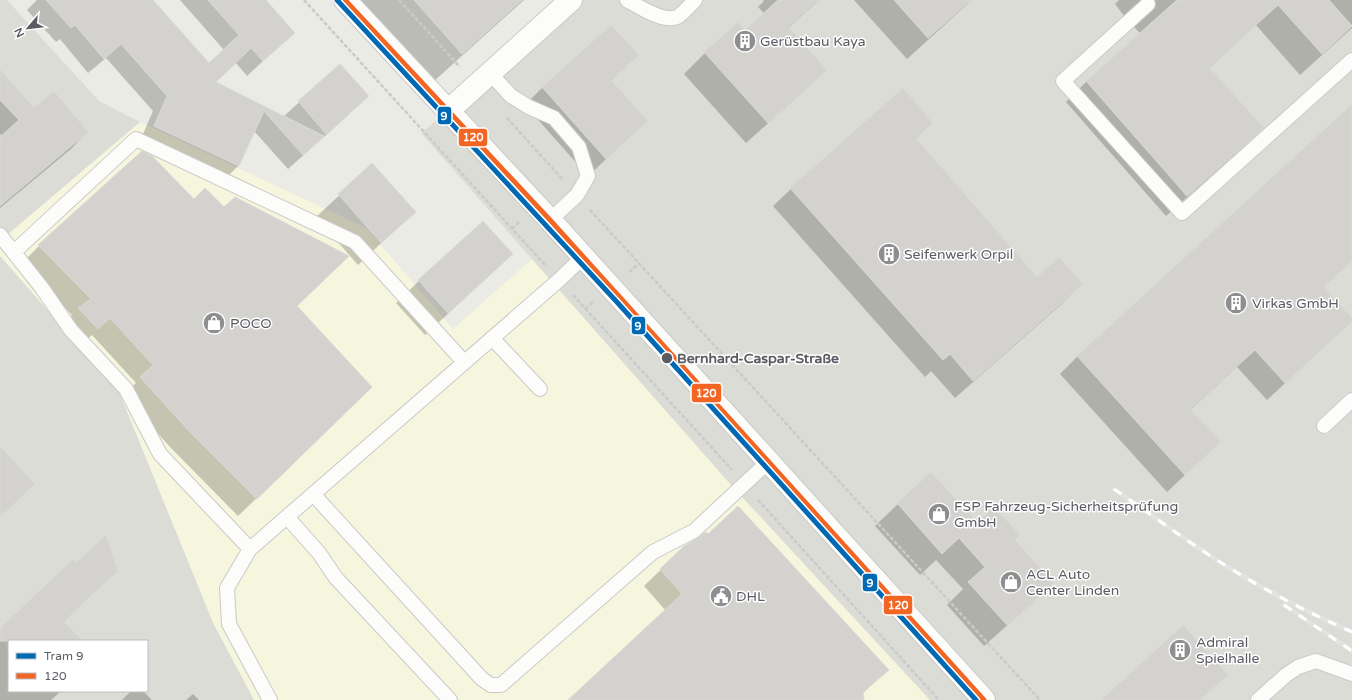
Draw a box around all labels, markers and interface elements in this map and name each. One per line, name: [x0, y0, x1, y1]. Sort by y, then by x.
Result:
north arrow: [8, 8, 48, 48]
text: N: [12, 26, 27, 39]
building icon: Gerüstbau Kaya: [732, 28, 758, 54]
place label: Gerüstbau Kaya: [760, 33, 866, 50]
line badge: 9: [437, 106, 452, 125]
text: 9: [441, 110, 448, 123]
line badge: 120: [458, 128, 488, 147]
text: 120: [463, 131, 483, 144]
building icon: Seifenwerk Orpil: [876, 241, 902, 267]
place label: Seifenwerk Orpil: [904, 246, 1013, 263]
building icon: Virkas GmbH: [1223, 290, 1249, 316]
place label: Virkas GmbH: [1252, 295, 1339, 312]
shop icon: POCO: [201, 310, 227, 336]
place label: POCO: [230, 315, 272, 332]
line badge: 9: [631, 316, 646, 335]
text: 9: [635, 320, 642, 333]
place label: Bernhard-Caspar-Straße: [677, 350, 839, 367]
marker: Bernhard-Caspar-Straße: [660, 351, 674, 365]
line badge: 120: [691, 383, 722, 403]
text: 120: [696, 387, 716, 400]
place label: FSP Fahrzeug-Sicherheitsprüfung GmbH: [954, 498, 1178, 531]
shop icon: FSP Fahrzeug-Sicherheitsprüfung GmbH: [926, 501, 952, 527]
place label: ACL Auto Center Linden: [1026, 566, 1119, 599]
shop icon: ACL Auto Center Linden: [998, 569, 1024, 595]
line badge: 9: [862, 573, 878, 592]
text: 9: [867, 577, 874, 590]
public building icon: DHL: [708, 583, 734, 609]
place label: DHL: [736, 588, 765, 605]
line badge: 120: [883, 595, 913, 615]
text: 120: [888, 599, 908, 612]
place label: Admiral Spielhalle: [1196, 634, 1260, 667]
building icon: Admiral Spielhalle: [1167, 637, 1193, 663]
legend: [8, 640, 148, 692]
text: Tram 9: [44, 649, 84, 663]
text: 120: [44, 669, 67, 683]

